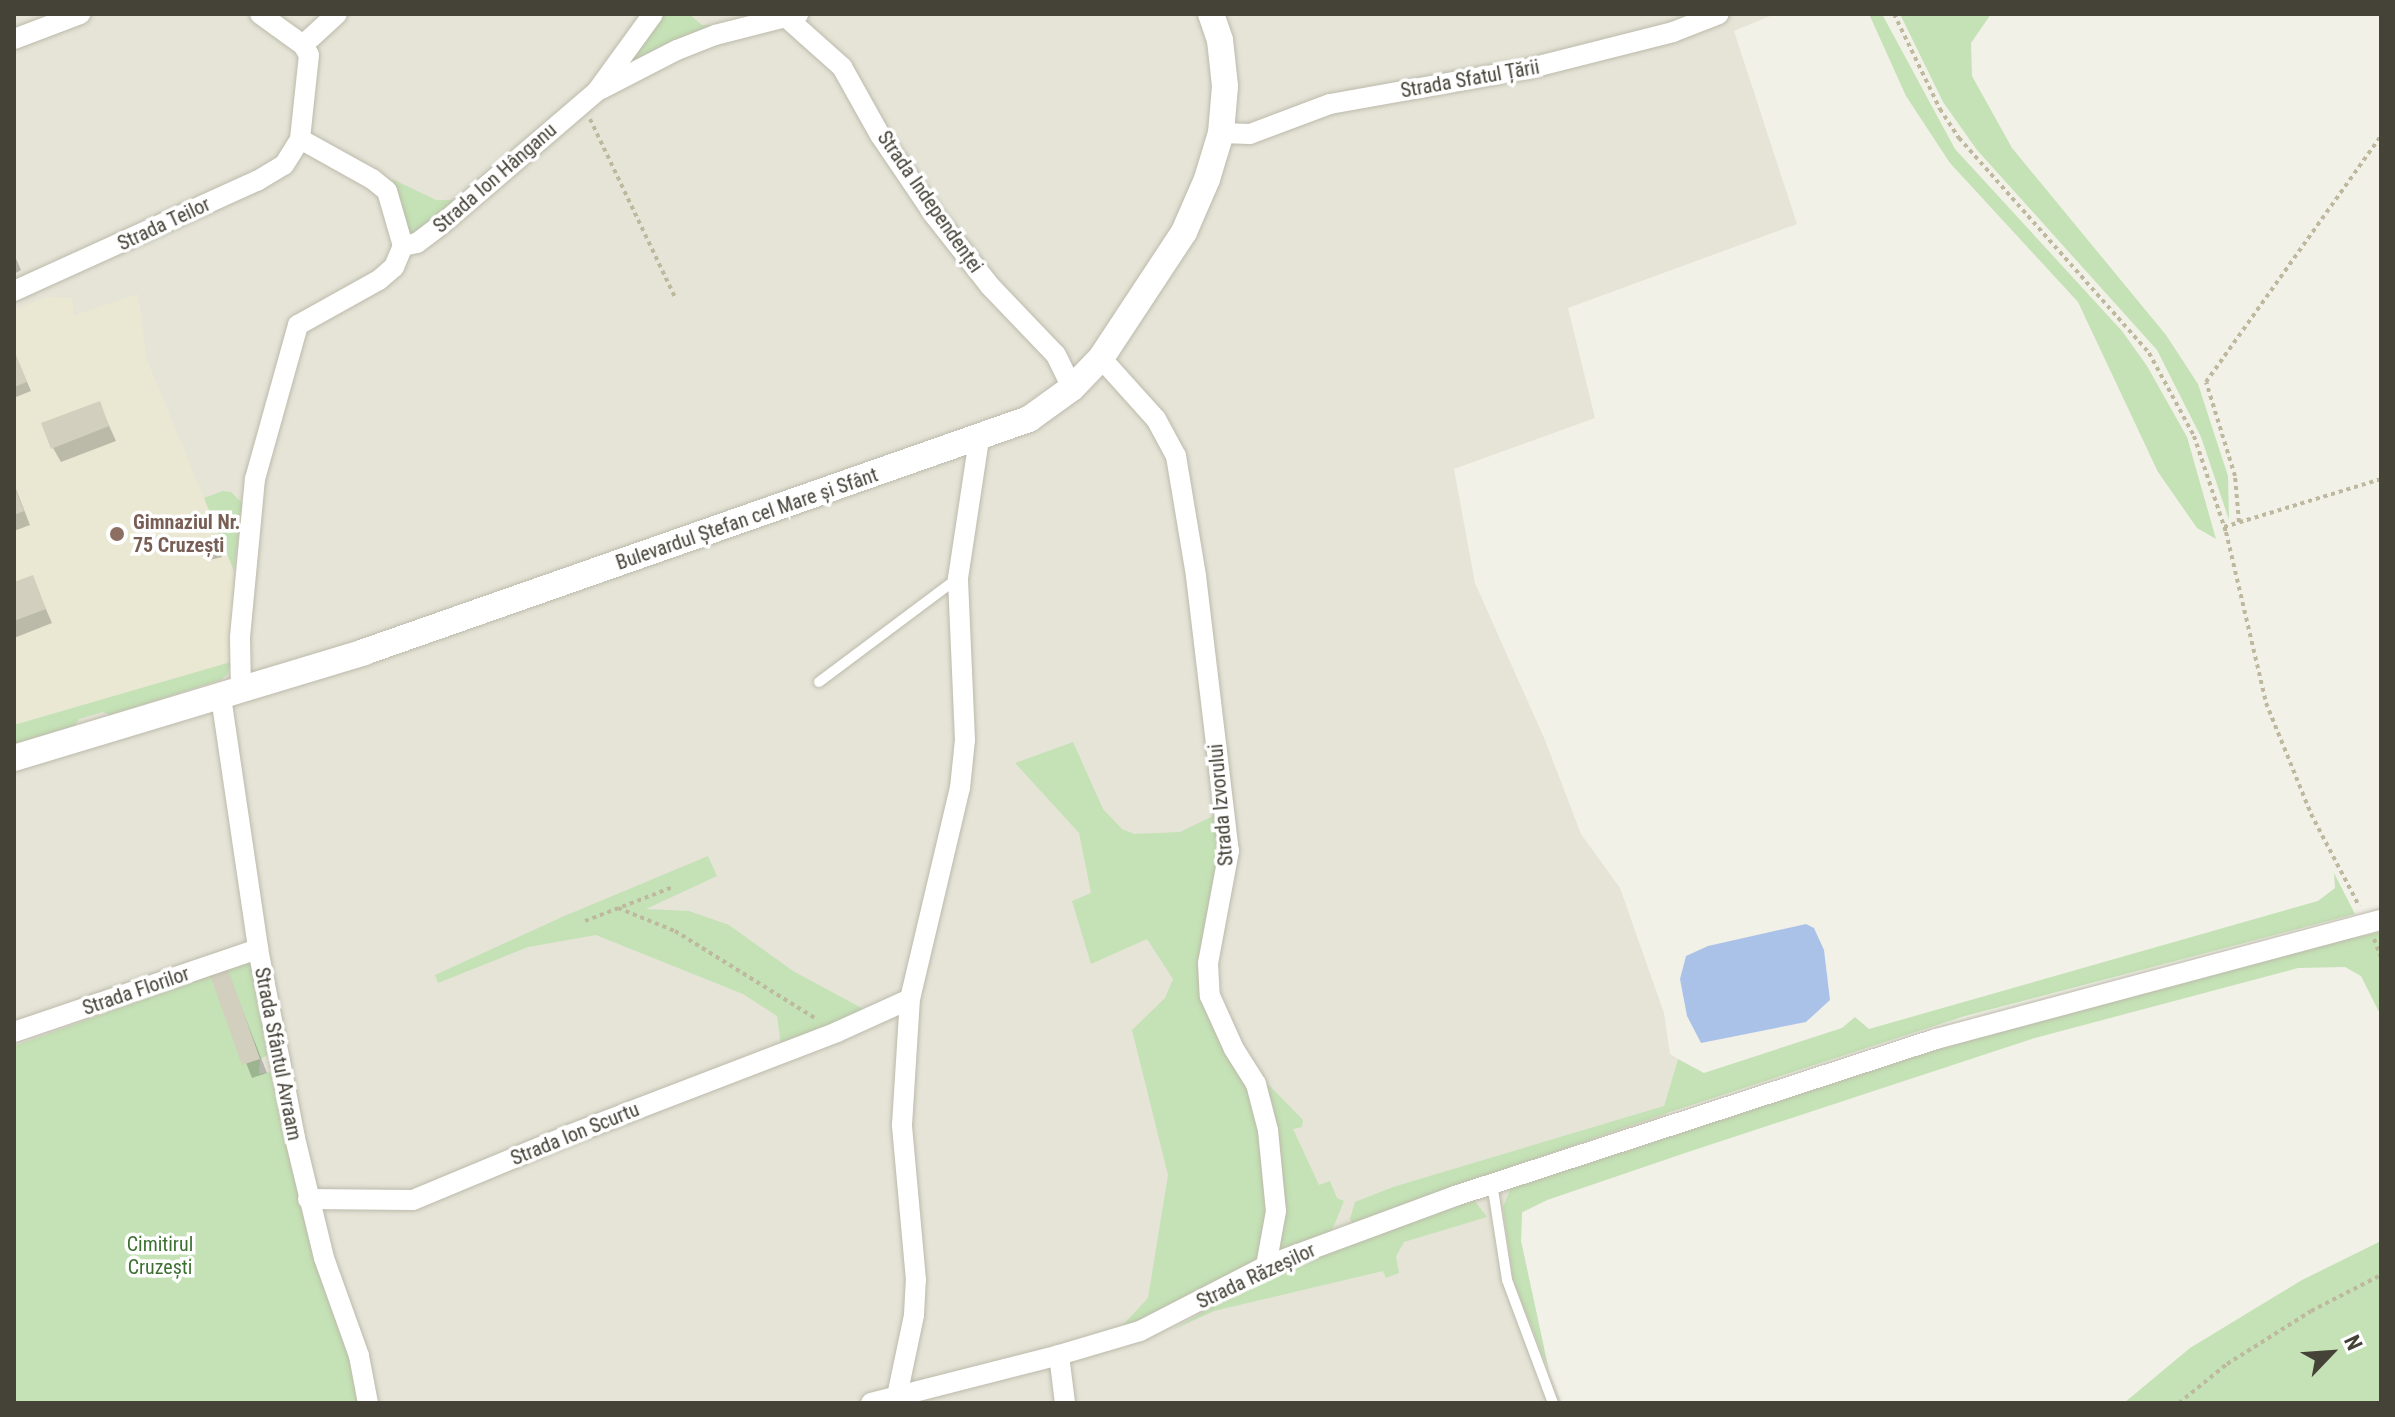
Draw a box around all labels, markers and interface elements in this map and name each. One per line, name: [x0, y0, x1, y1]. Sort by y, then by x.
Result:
street label: Strada Sfatul Țării: [1399, 55, 1541, 103]
street label: Strada Ion Hânganu: [428, 118, 562, 238]
street label: Strada Independenței: [872, 127, 988, 277]
street label: Strada Teilor: [114, 192, 214, 256]
street label: Bulevardul Ștefan cel Mare și Sfânt: [613, 463, 881, 575]
place label: Gimnaziul Nr. 75 Cruzești: [133, 510, 240, 557]
marker: Gimnaziul Nr. 75 Cruzești: [108, 525, 126, 543]
street label: Strada Izvorului: [1204, 743, 1238, 867]
street label: Strada Florilor: [79, 962, 193, 1020]
street label: Strada Sfântul Avraam: [249, 965, 307, 1143]
street label: Strada Ion Scurtu: [507, 1097, 643, 1171]
park label: Cimitirul Cruzești: [127, 1232, 193, 1279]
street label: Strada Răzeșilor: [1193, 1238, 1319, 1314]
north arrow: [2291, 1313, 2371, 1393]
text: N: [2339, 1331, 2367, 1354]

